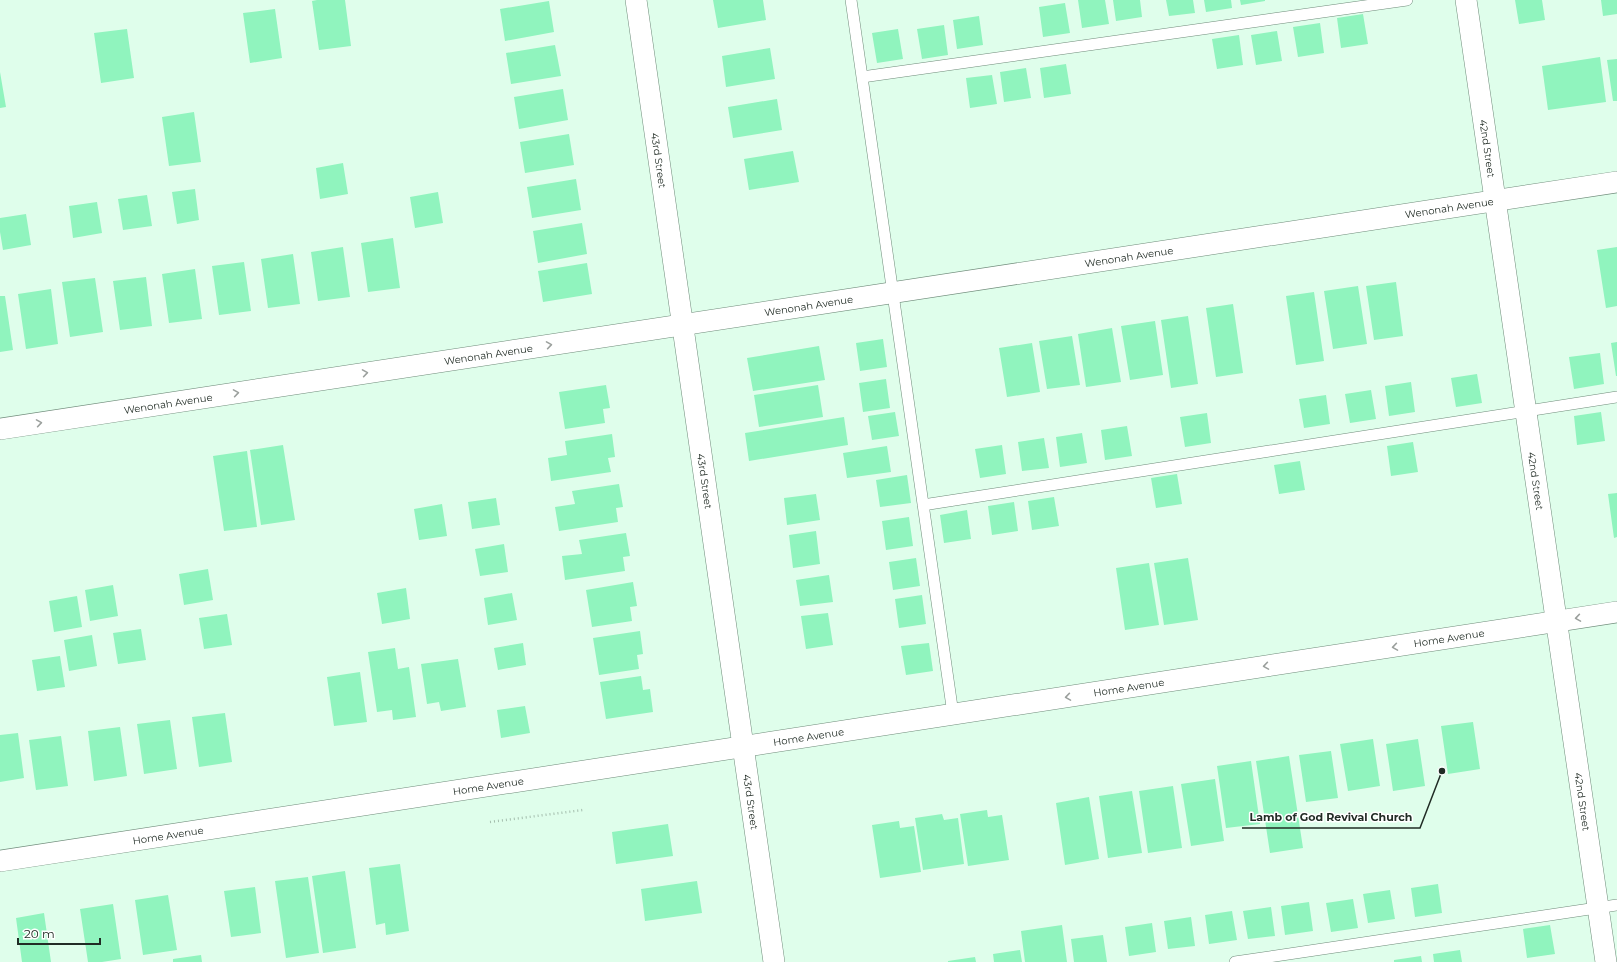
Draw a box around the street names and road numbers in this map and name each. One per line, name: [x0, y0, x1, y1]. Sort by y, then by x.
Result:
street label: 42nd Street: [1477, 118, 1498, 178]
street label: 43rd Street: [649, 132, 669, 189]
street label: Wenonah Avenue: [1404, 194, 1494, 221]
street label: Wenonah Avenue: [1084, 243, 1174, 270]
street label: Wenonah Avenue: [763, 292, 854, 319]
street label: Wenonah Avenue: [443, 341, 534, 368]
street label: Wenonah Avenue: [123, 390, 213, 417]
street label: 42nd Street: [1525, 451, 1547, 511]
street label: 43rd Street: [695, 453, 715, 510]
street label: Home Avenue: [1413, 626, 1485, 650]
street label: Home Avenue: [1092, 675, 1165, 699]
street label: Home Avenue: [772, 725, 845, 748]
street label: 42nd Street: [1572, 772, 1593, 832]
street label: 43rd Street: [741, 773, 761, 830]
street label: Home Avenue: [452, 774, 525, 798]
street label: Home Avenue: [132, 823, 204, 847]

